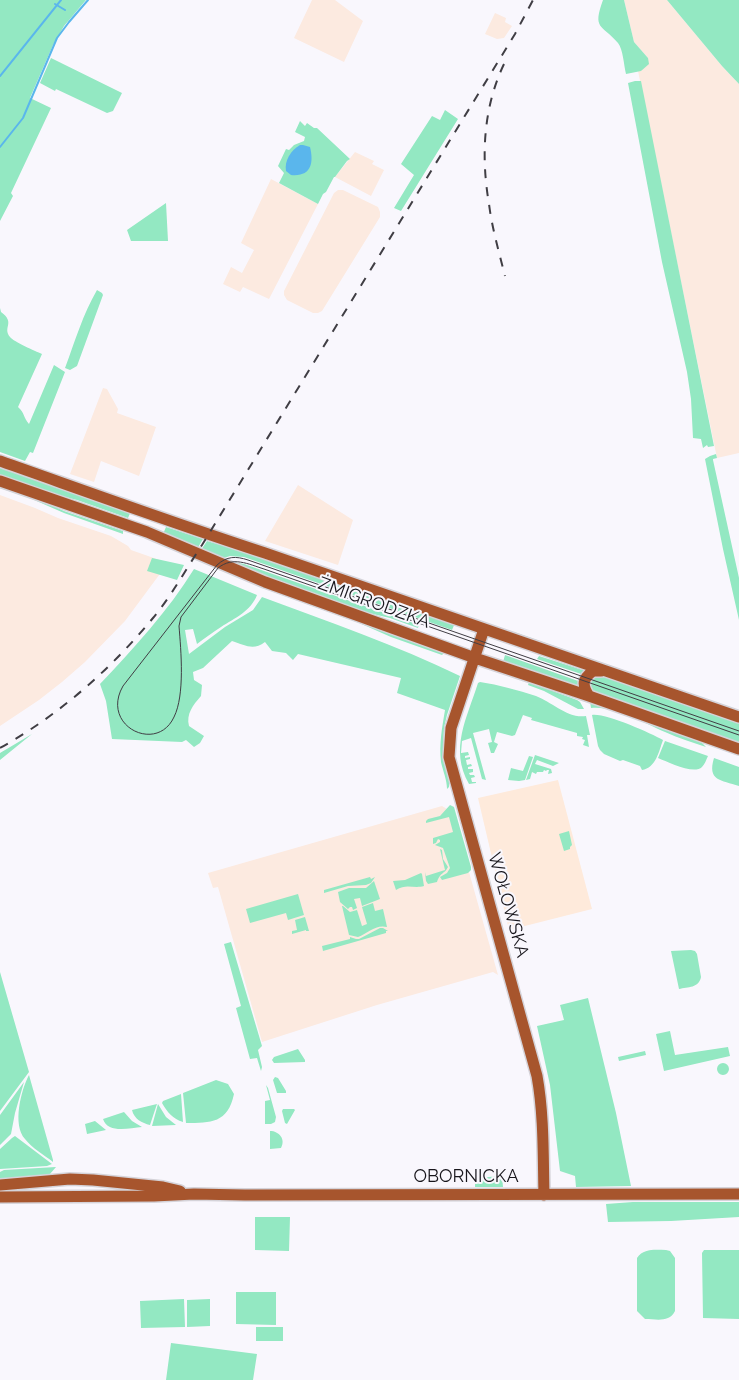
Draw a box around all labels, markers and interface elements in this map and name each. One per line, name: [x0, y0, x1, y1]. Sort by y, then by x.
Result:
street label: ŻMIGRODZKA: [315, 573, 433, 633]
street label: WOŁOWSKA: [483, 850, 533, 960]
street label: OBORNICKA: [413, 1166, 519, 1188]

